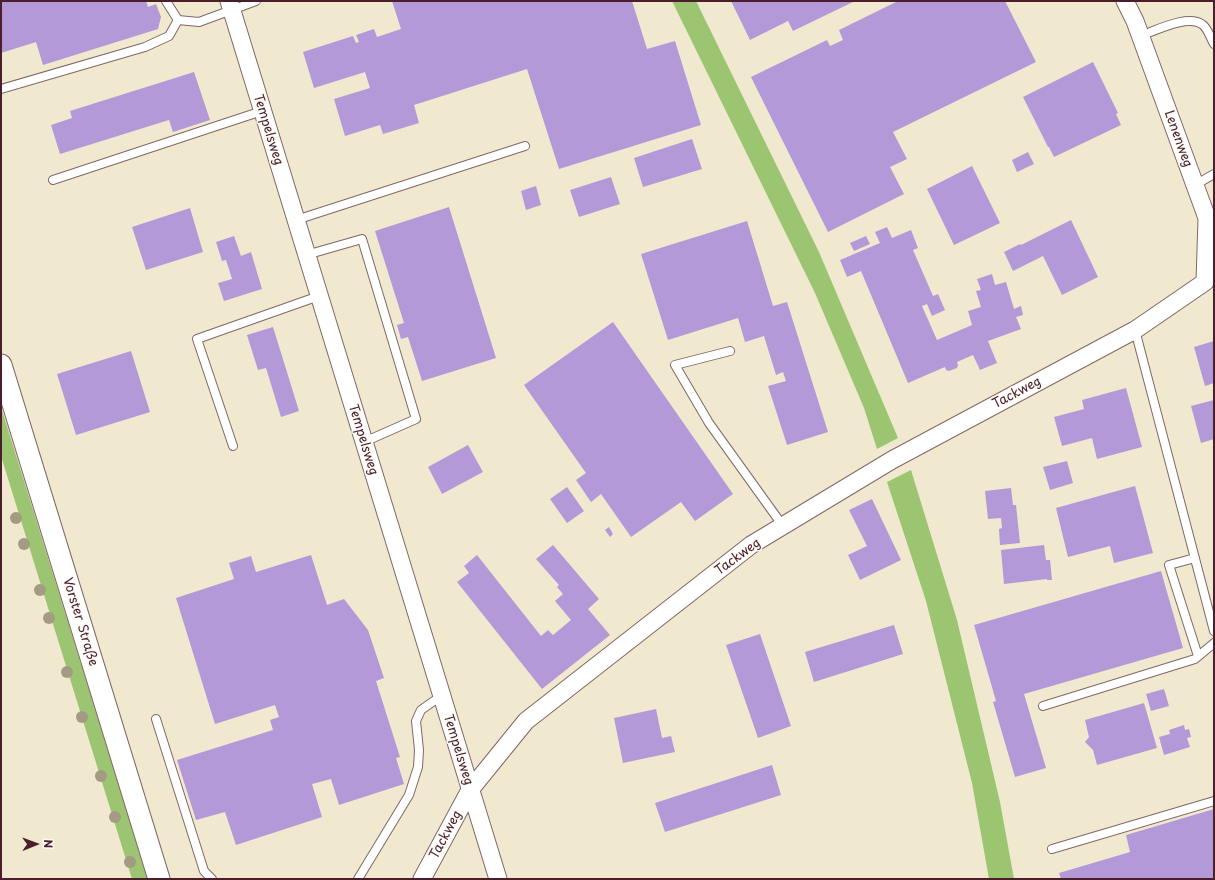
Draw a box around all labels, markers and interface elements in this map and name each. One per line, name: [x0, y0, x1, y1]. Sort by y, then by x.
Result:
street label: Tempelsweg: [250, 93, 286, 167]
street label: Lenenweg: [1160, 108, 1196, 170]
street label: Tackweg: [990, 374, 1044, 412]
street label: Tempelsweg: [345, 403, 381, 477]
street label: Tackweg: [712, 535, 764, 579]
street label: Vorster Straße: [59, 576, 101, 668]
street label: Tempelsweg: [440, 713, 476, 787]
street label: Tackweg: [427, 808, 465, 862]
north arrow: [16, 824, 56, 864]
text: N: [40, 839, 57, 848]

